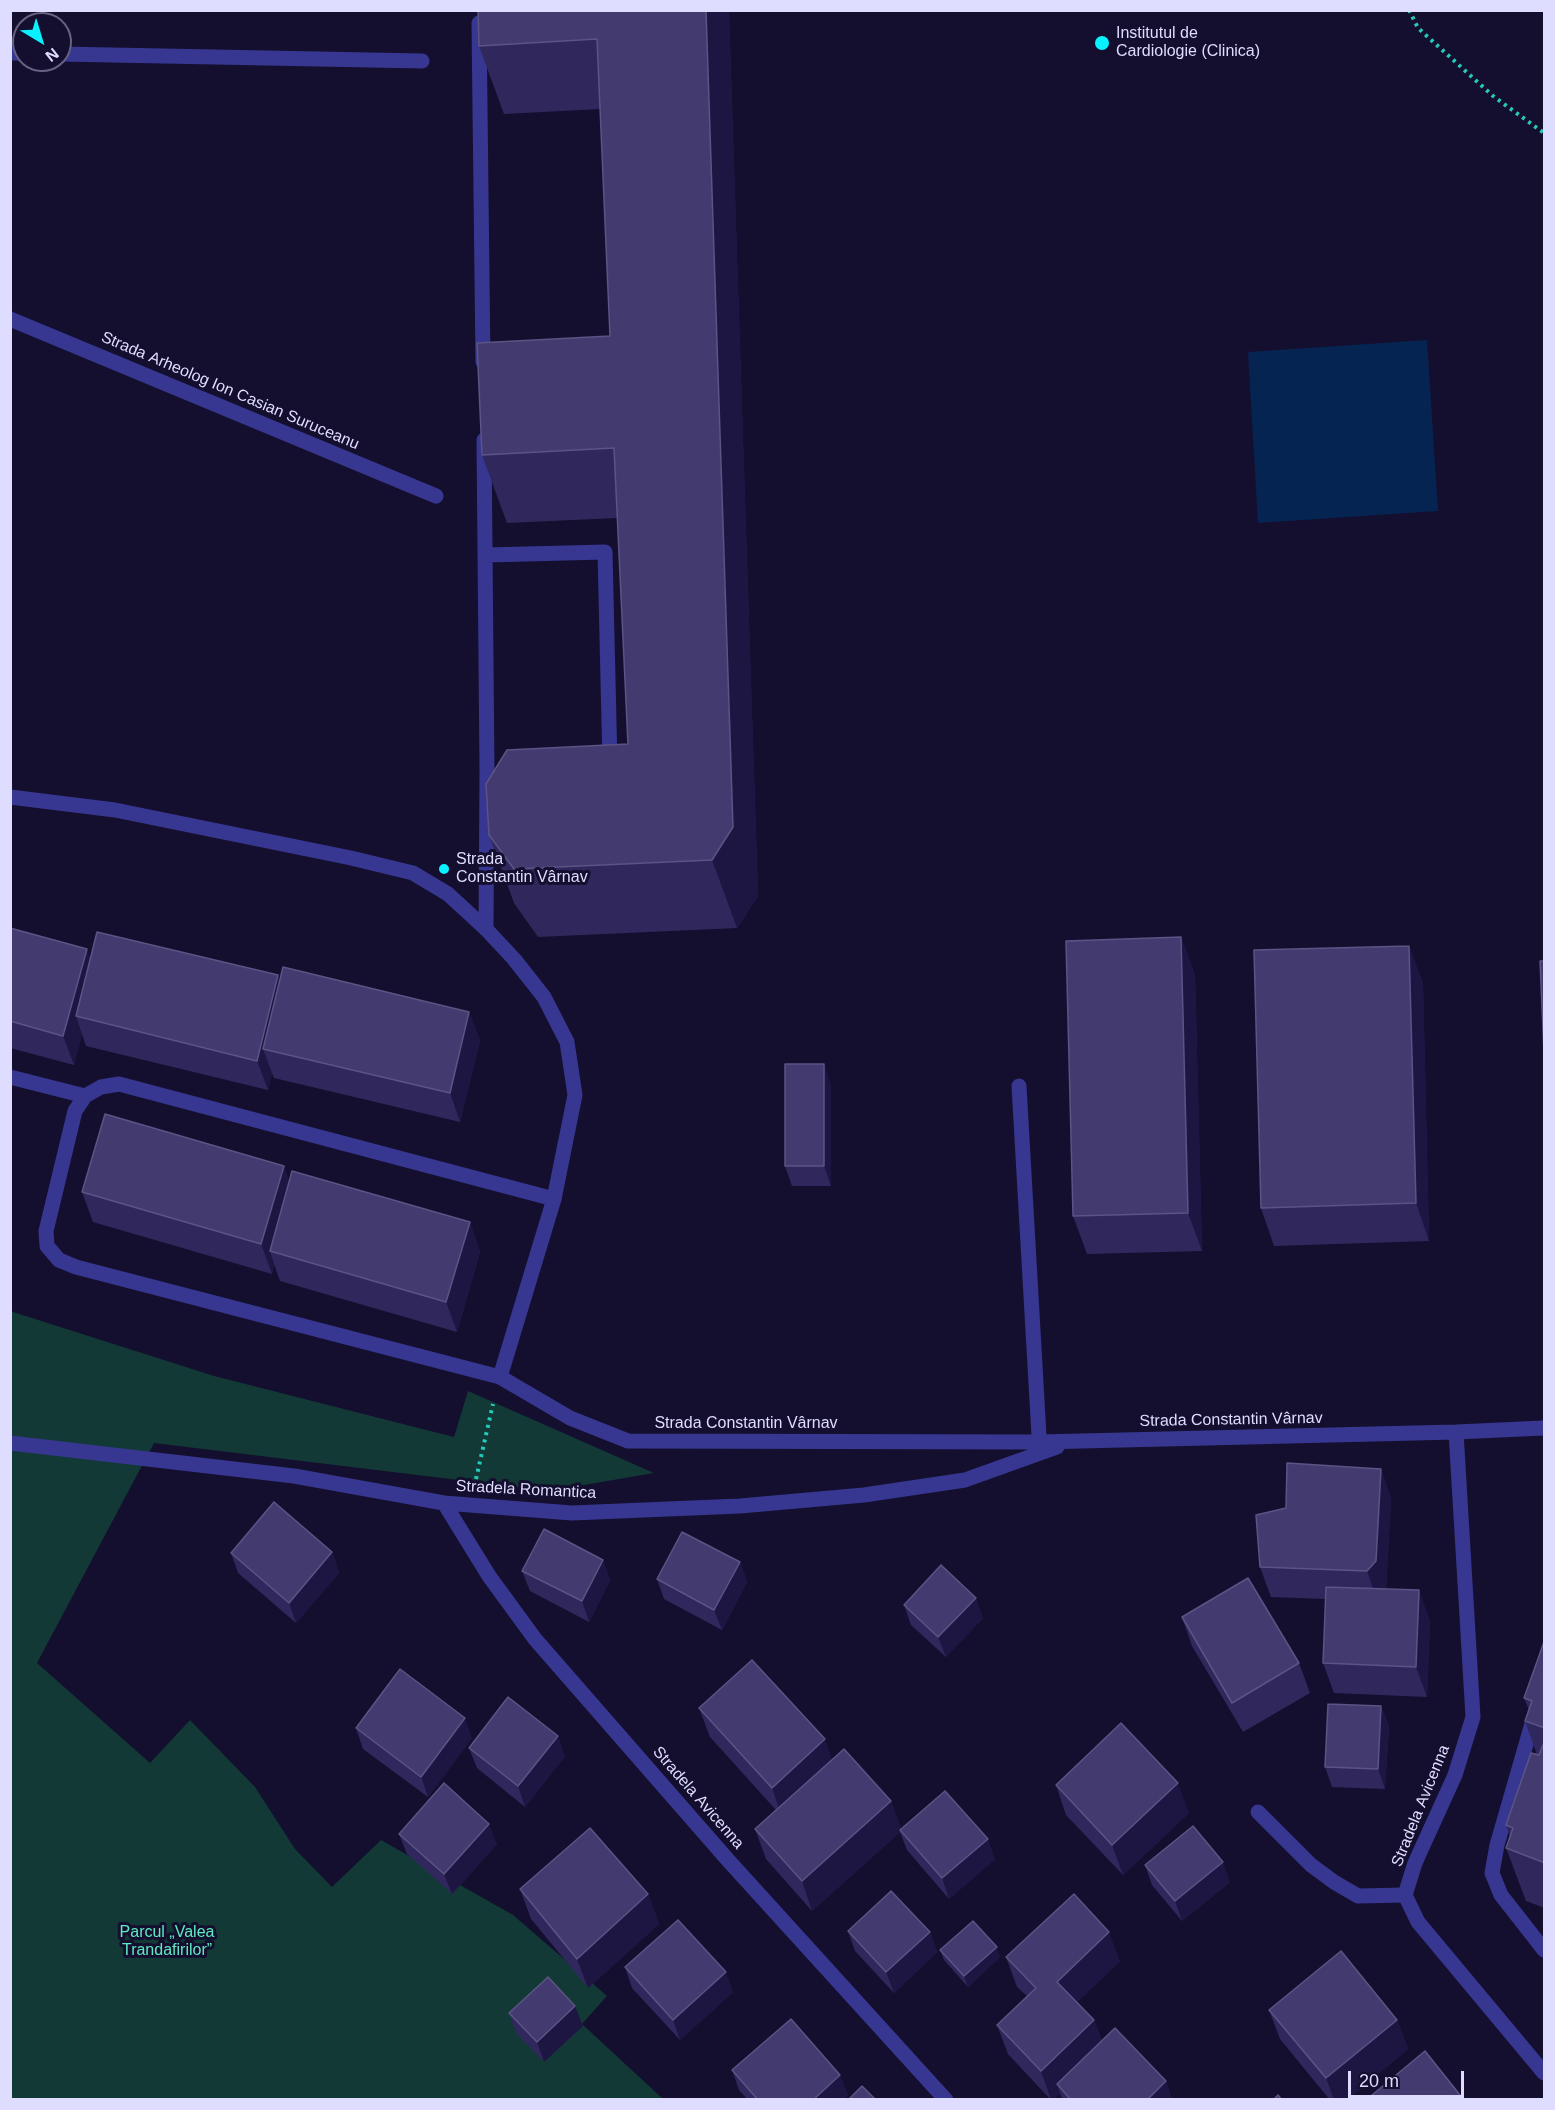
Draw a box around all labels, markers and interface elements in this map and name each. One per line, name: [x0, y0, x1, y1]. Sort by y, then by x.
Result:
north arrow: [12, 12, 72, 72]
place label: Institutul de Cardiologie (Clinica): [1116, 24, 1260, 62]
marker: Institutul de Cardiologie (Clinica): [1093, 34, 1111, 52]
text: N: [42, 45, 62, 65]
street label: Strada Arheolog Ion Casian Suruceanu: [98, 328, 362, 454]
place label: Strada Constantin Vârnav: [456, 850, 588, 888]
marker: Strada Constantin Vârnav: [437, 862, 451, 876]
street label: Strada Constantin Vârnav: [1139, 1409, 1323, 1431]
street label: Strada Constantin Vârnav: [654, 1414, 838, 1434]
street label: Stradela Romantica: [455, 1477, 597, 1503]
street label: Stradela Avicenna: [1388, 1742, 1454, 1870]
street label: Stradela Avicenna: [648, 1743, 748, 1853]
park label: Parcul „Valea Trandafirilor”: [120, 1923, 214, 1961]
scale bar: [1351, 2059, 1466, 2097]
text: 20 m: [1359, 2071, 1399, 2091]

